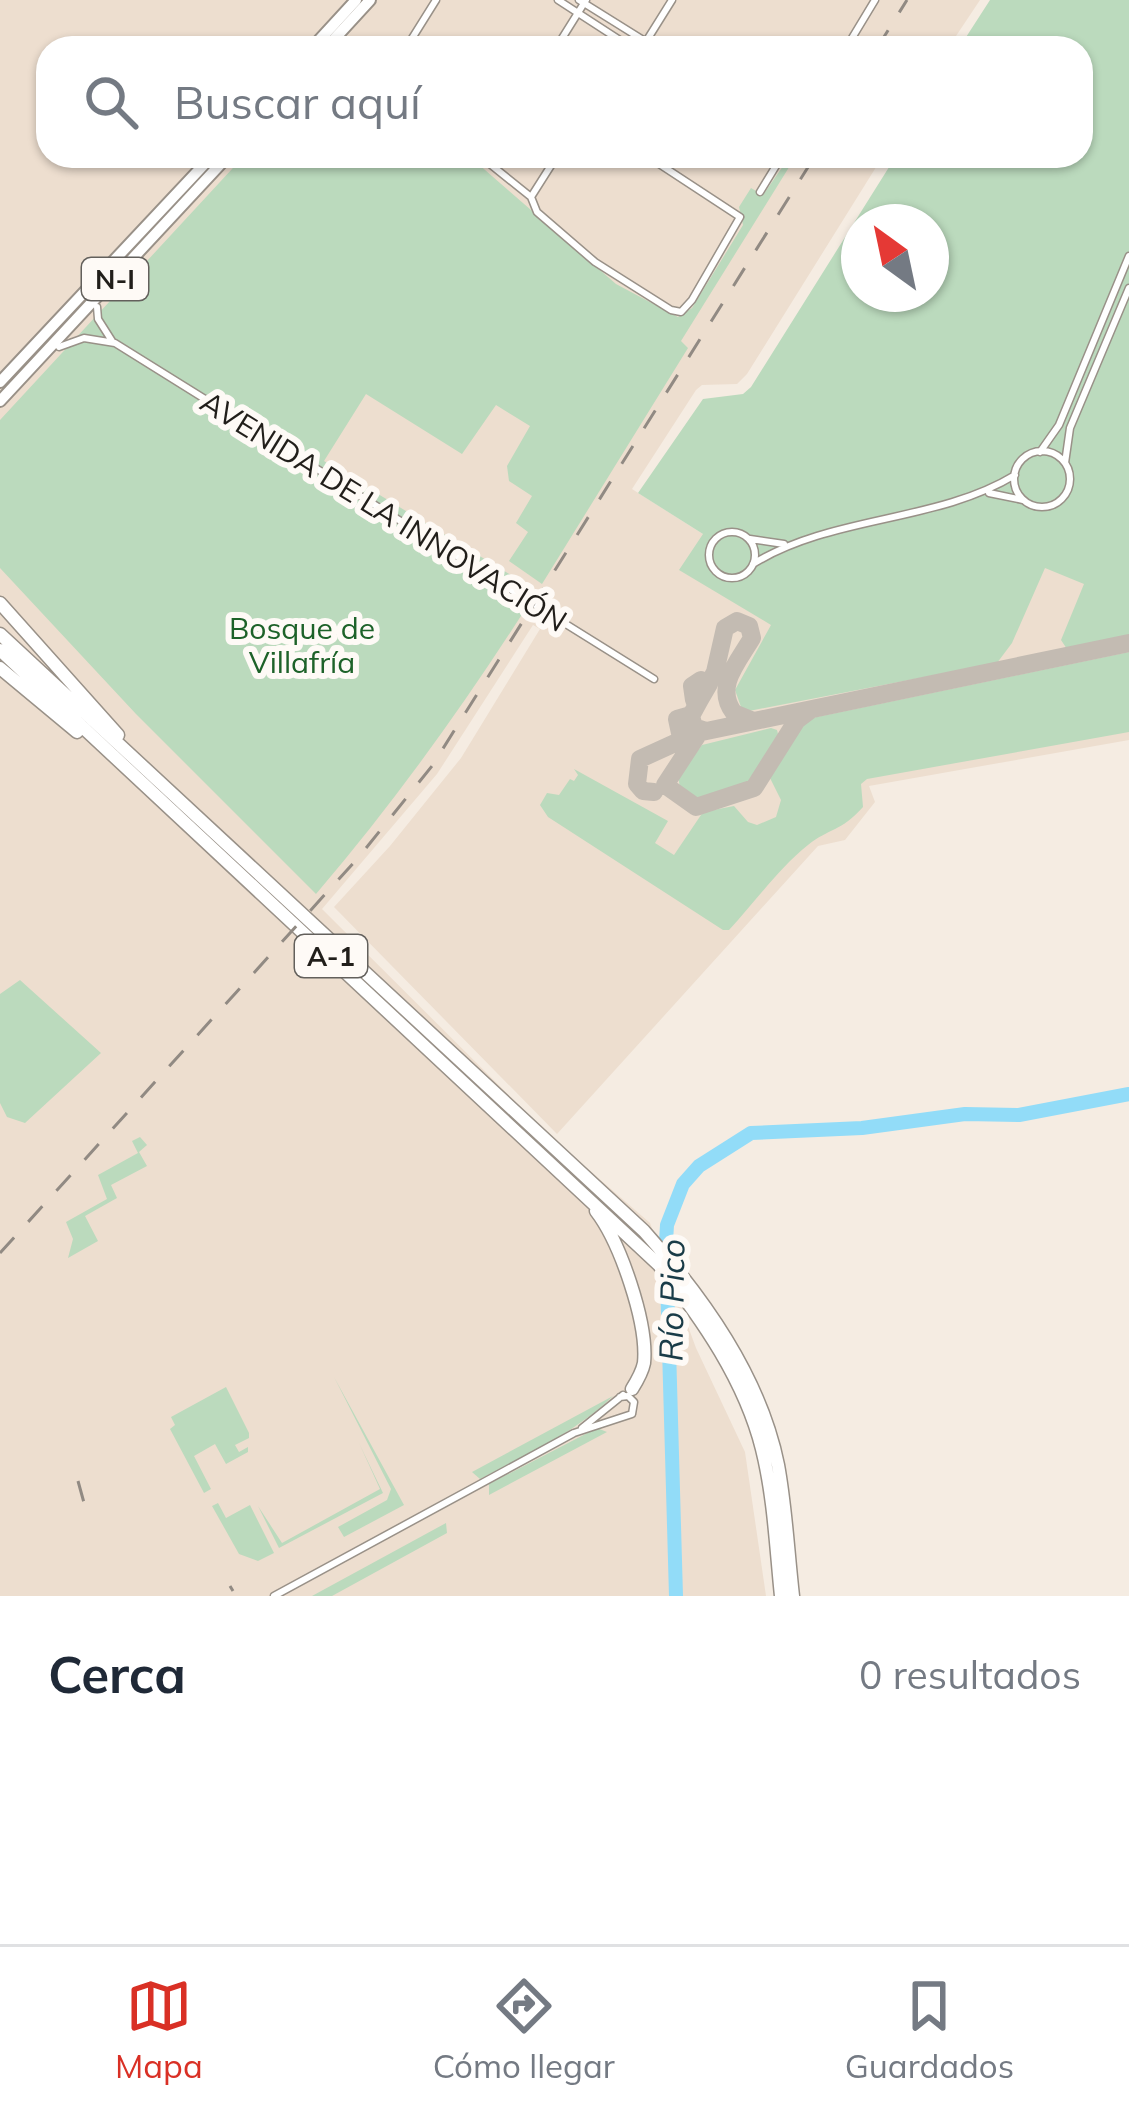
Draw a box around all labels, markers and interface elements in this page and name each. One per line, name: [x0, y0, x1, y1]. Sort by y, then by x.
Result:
search box: [36, 36, 1093, 168]
icon: search: [78, 69, 144, 135]
text: Buscar aquí: [174, 74, 421, 130]
north arrow: [841, 204, 949, 312]
road number: N-I: [82, 258, 148, 300]
street label: AVENIDA DE LA INNOVACIÓN: [194, 382, 574, 640]
park label: Bosque de Villafría: [229, 609, 375, 681]
road number: A-1: [295, 935, 367, 977]
water label: Río Pico: [649, 1238, 693, 1362]
text: Cerca: [48, 1642, 186, 1706]
text: 0 resultados: [859, 1650, 1081, 1699]
tab: Mapa: [115, 1973, 203, 2086]
tab: Cómo llegar: [433, 1973, 615, 2086]
tab: Guardados: [845, 1973, 1014, 2086]

